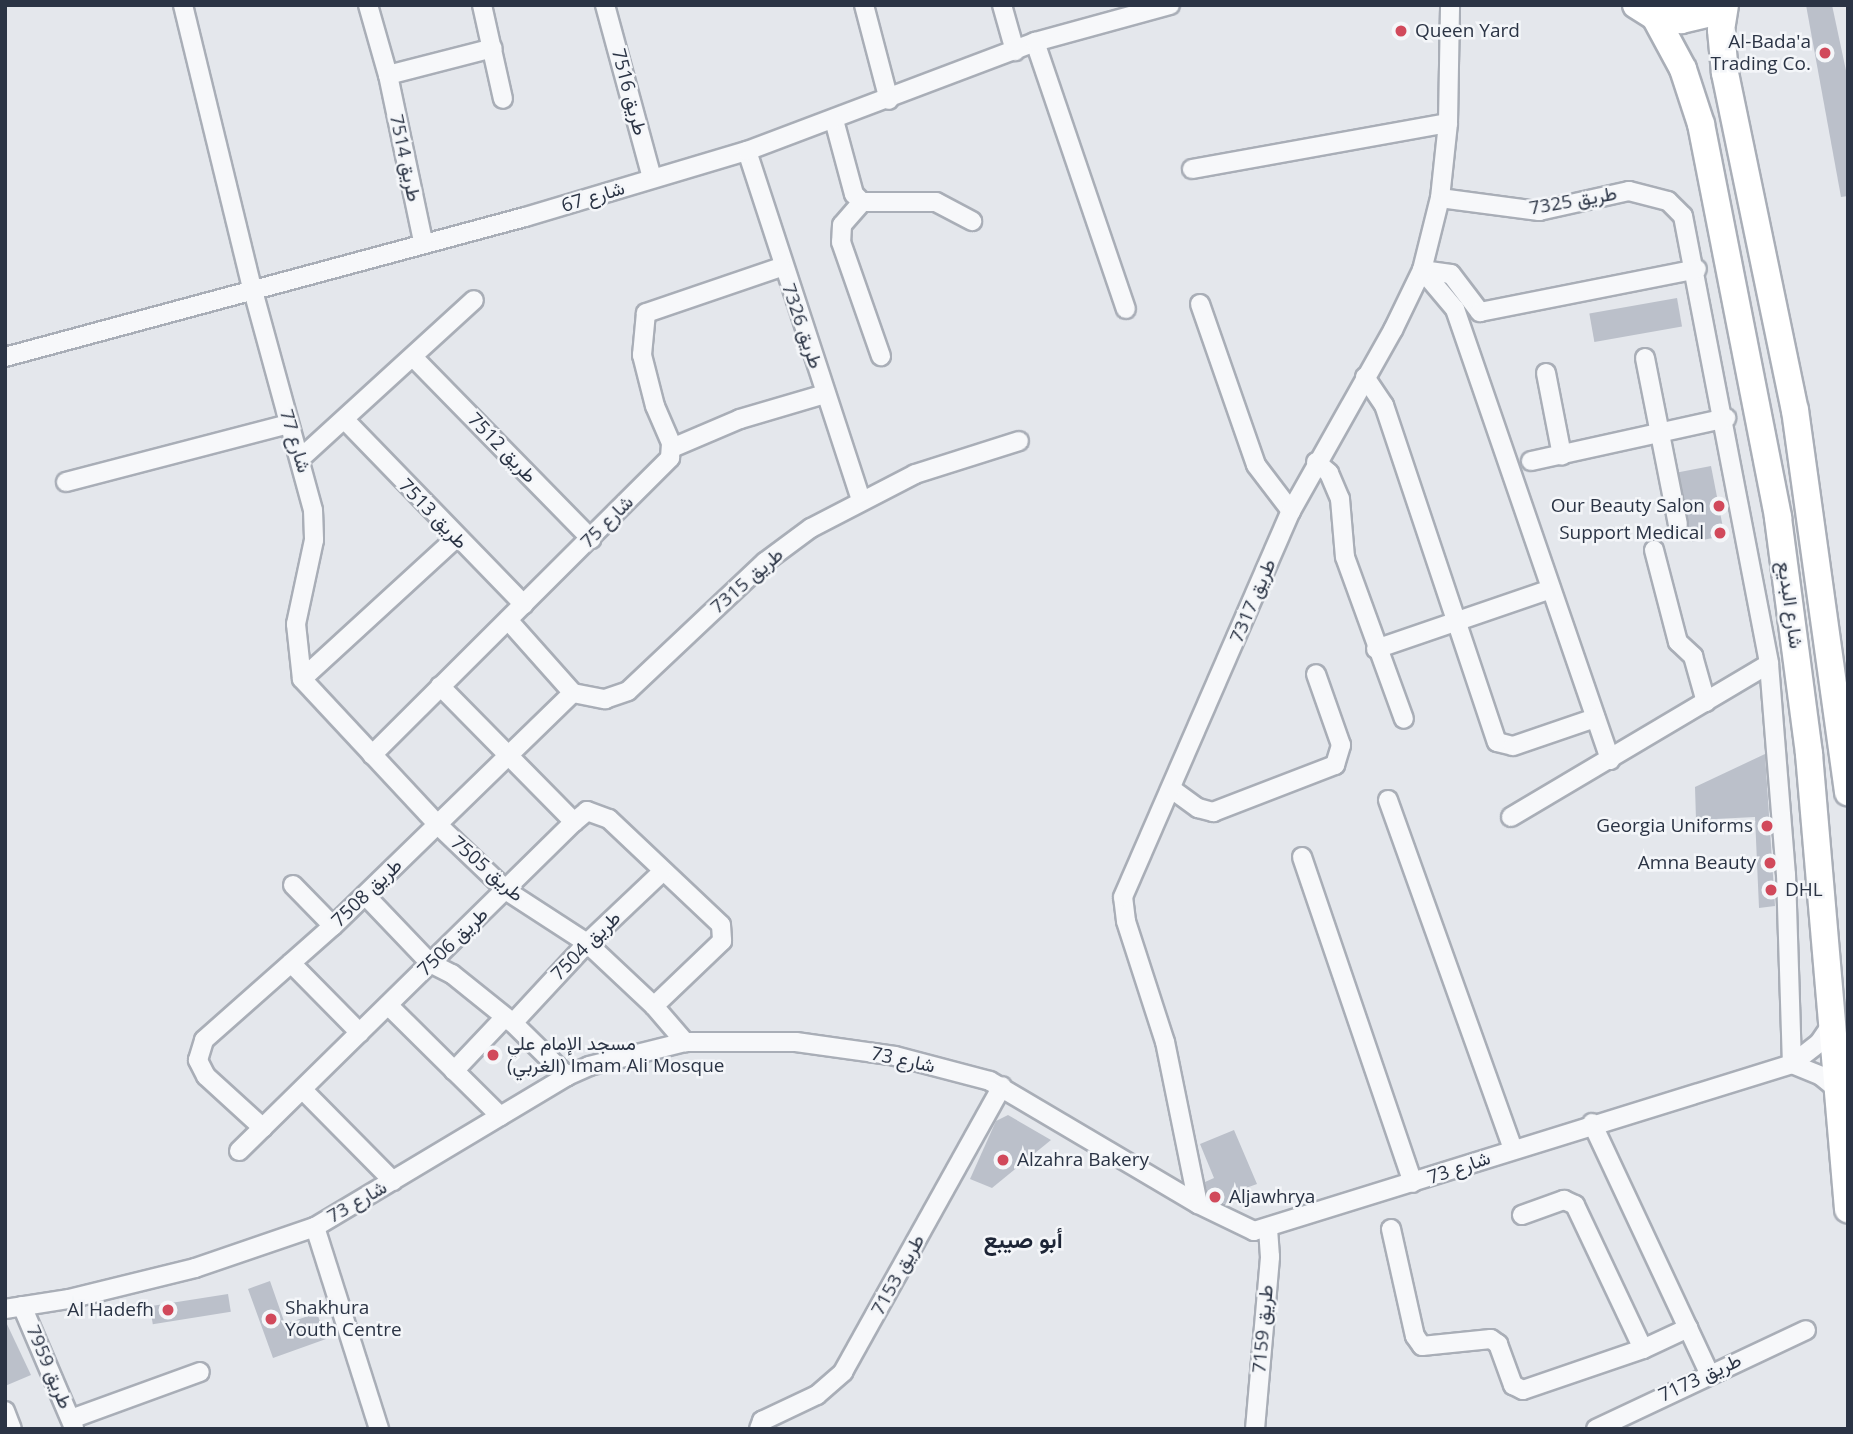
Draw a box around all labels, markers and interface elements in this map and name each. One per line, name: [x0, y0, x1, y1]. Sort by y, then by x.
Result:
place label: Queen Yard: [1415, 20, 1520, 42]
marker: Queen Yard: [1393, 23, 1409, 39]
place label: Al-Bada'a Trading Co.: [1710, 31, 1811, 75]
marker: Al-Bada'a Trading Co.: [1817, 45, 1833, 61]
street label: طريق 7516: [607, 46, 651, 138]
street label: طريق 7514: [385, 112, 425, 204]
street label: شارع 67: [559, 177, 627, 217]
street label: طريق 7325: [1527, 182, 1619, 220]
street label: طريق 7326: [777, 280, 827, 372]
street label: شارع 77: [275, 407, 315, 475]
street label: طريق 7512: [463, 408, 541, 488]
street label: طريق 7513: [394, 474, 472, 554]
street label: شارع 75: [576, 491, 638, 553]
place label: Our Beauty Salon: [1551, 495, 1705, 517]
marker: Our Beauty Salon: [1711, 498, 1727, 514]
place label: Support Medical: [1559, 522, 1704, 544]
marker: Support Medical: [1710, 523, 1730, 543]
street label: طريق 7315: [706, 543, 788, 619]
street label: طريق 7317: [1225, 556, 1281, 646]
street label: شارع البديع: [1773, 560, 1807, 650]
place label: Georgia Uniforms: [1596, 815, 1753, 837]
marker: Georgia Uniforms: [1759, 818, 1775, 834]
street label: طريق 7505: [446, 831, 528, 907]
place label: Amna Beauty: [1638, 852, 1756, 874]
street label: طريق 7508: [327, 854, 407, 932]
marker: Amna Beauty: [1762, 855, 1778, 871]
place label: DHL: [1785, 879, 1823, 901]
marker: DHL: [1763, 882, 1779, 898]
street label: طريق 7506: [413, 903, 493, 981]
street label: طريق 7504: [547, 907, 625, 985]
place label: مسجد الإمام علي (الغربي) Imam Ali Mosque: [507, 1033, 725, 1077]
street label: شارع 73: [869, 1042, 937, 1078]
marker: مسجد الإمام علي (الغربي) Imam Ali Mosque: [485, 1047, 501, 1063]
street label: شارع 73: [1425, 1147, 1493, 1189]
place label: Alzahra Bakery: [1017, 1149, 1149, 1171]
marker: Alzahra Bakery: [995, 1152, 1011, 1168]
street label: شارع 73: [323, 1176, 391, 1228]
place label: Aljawhrya: [1229, 1186, 1315, 1208]
marker: Aljawhrya: [1207, 1189, 1223, 1205]
district label: أبو صيبع: [983, 1225, 1063, 1253]
street label: طريق 7153: [867, 1231, 929, 1319]
street label: طريق 7159: [1248, 1284, 1278, 1374]
place label: Shakhura Youth Centre: [285, 1297, 402, 1341]
place label: Al Hadefh: [67, 1299, 154, 1321]
marker: Al Hadefh: [160, 1302, 176, 1318]
marker: Shakhura Youth Centre: [263, 1311, 279, 1327]
street label: طريق 7959: [21, 1322, 77, 1412]
street label: طريق 7173: [1655, 1349, 1745, 1407]

